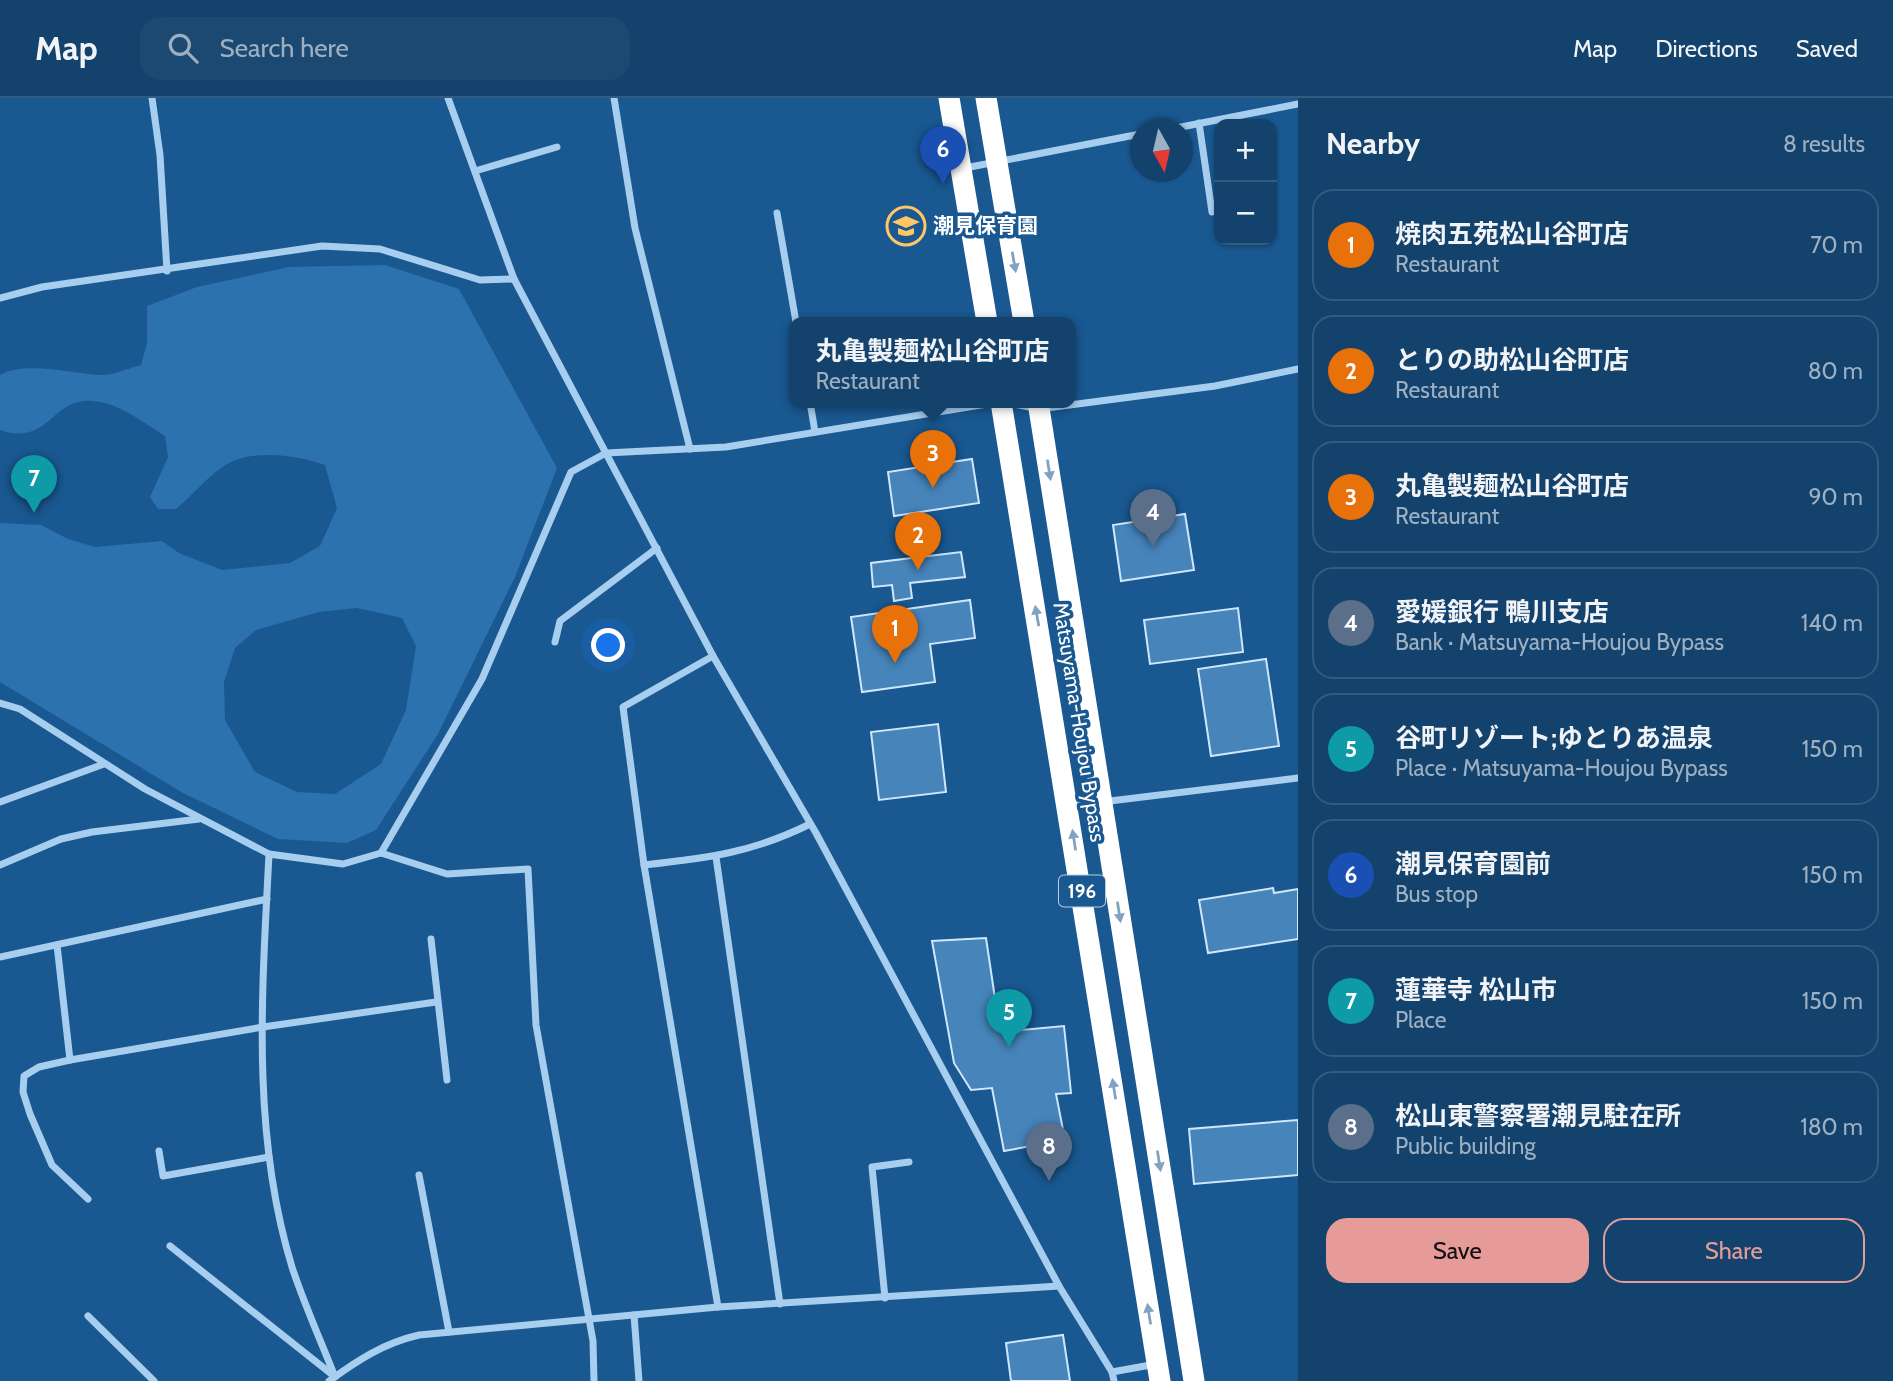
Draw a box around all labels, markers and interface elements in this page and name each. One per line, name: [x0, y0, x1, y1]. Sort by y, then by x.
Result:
search box: [140, 17, 630, 80]
text: Map: [35, 28, 98, 68]
icon: search: [164, 29, 202, 67]
text: Search here: [220, 32, 349, 64]
text: Map: [1573, 34, 1617, 63]
text: Directions: [1655, 34, 1758, 63]
text: Saved: [1796, 34, 1858, 63]
north arrow: [1130, 119, 1193, 182]
map controls: [1214, 119, 1277, 245]
button: +: [1214, 119, 1277, 182]
text: Nearby: [1326, 125, 1420, 162]
pin: 6: [920, 126, 966, 184]
text: 8 results: [1783, 130, 1865, 158]
button: −: [1214, 182, 1277, 245]
school or university icon: 潮見保育園: [885, 205, 927, 247]
place label: 潮見保育園: [933, 213, 1038, 238]
text: 焼肉五苑松山谷町店: [1395, 218, 1629, 250]
text: 1: [1347, 231, 1355, 259]
text: 70 m: [1810, 231, 1863, 259]
text: Restaurant: [1395, 250, 1499, 278]
one-way arrow: [1009, 251, 1020, 273]
popup: [789, 317, 1076, 408]
text: 丸亀製麺松山谷町店: [815, 335, 1050, 367]
text: とりの助松山谷町店: [1395, 344, 1629, 376]
text: 2: [1345, 357, 1357, 385]
text: 80 m: [1808, 357, 1863, 385]
text: Restaurant: [815, 367, 920, 395]
text: Restaurant: [1395, 376, 1499, 404]
pin: 3: [910, 430, 956, 488]
pin: 7: [11, 455, 57, 513]
one-way arrow: [1044, 459, 1055, 481]
text: 丸亀製麺松山谷町店: [1395, 470, 1629, 502]
text: 3: [1345, 483, 1357, 511]
text: 90 m: [1809, 483, 1863, 511]
pin: 4: [1130, 489, 1176, 547]
text: Restaurant: [1395, 502, 1499, 530]
pin: 2: [895, 512, 941, 570]
text: 愛媛銀行 鴨川支店: [1395, 596, 1609, 628]
street label: Matsuyama-Houjou Bypass: [1047, 600, 1111, 844]
pin: 1: [872, 605, 918, 663]
one-way arrow: [1031, 605, 1042, 627]
text: 4: [1344, 609, 1358, 637]
text: 140 m: [1801, 609, 1863, 637]
your location: [591, 628, 625, 662]
text: Bank · Matsuyama-Houjou Bypass: [1395, 628, 1724, 656]
text: 谷町リゾート;ゆとりあ温泉: [1395, 722, 1713, 754]
text: 5: [1345, 735, 1357, 763]
text: 150 m: [1802, 735, 1863, 763]
text: Place · Matsuyama-Houjou Bypass: [1395, 754, 1728, 782]
one-way arrow: [1068, 829, 1079, 851]
text: 潮見保育園前: [1395, 848, 1551, 880]
text: 6: [1345, 861, 1357, 889]
text: 150 m: [1802, 861, 1863, 889]
road number: 196: [1059, 876, 1105, 906]
text: Bus stop: [1395, 880, 1478, 908]
one-way arrow: [1114, 901, 1125, 923]
text: 蓮華寺 松山市: [1395, 974, 1557, 1006]
text: 7: [1345, 987, 1357, 1015]
text: 150 m: [1802, 987, 1863, 1015]
pin: 5: [986, 989, 1032, 1047]
text: Place: [1395, 1006, 1447, 1034]
one-way arrow: [1108, 1078, 1119, 1100]
text: 松山東警察署潮見駐在所: [1395, 1100, 1681, 1132]
text: 8: [1344, 1113, 1358, 1141]
text: 180 m: [1800, 1113, 1863, 1141]
pin: 8: [1026, 1123, 1072, 1181]
text: Public building: [1395, 1132, 1536, 1160]
one-way arrow: [1153, 1150, 1164, 1172]
button: Save: [1326, 1218, 1589, 1283]
button: Share: [1603, 1218, 1865, 1283]
one-way arrow: [1143, 1302, 1154, 1324]

